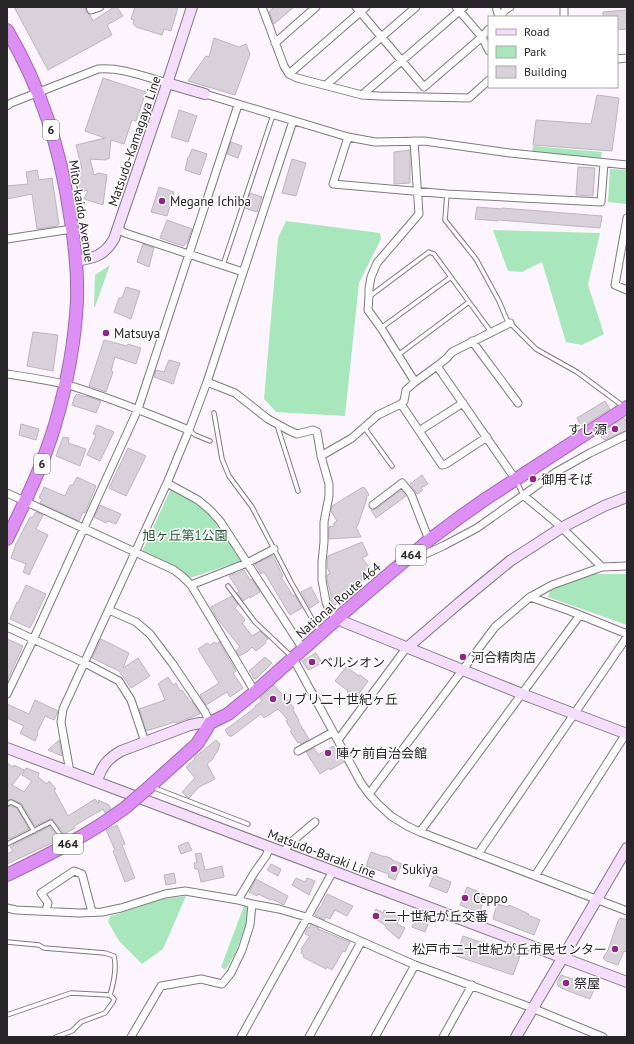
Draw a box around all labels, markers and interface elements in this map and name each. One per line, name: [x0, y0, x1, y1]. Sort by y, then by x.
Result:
legend: [488, 16, 618, 88]
text: Road: [524, 24, 549, 39]
text: Park: [524, 44, 546, 59]
text: Building: [524, 64, 567, 79]
street label: Matsudo-Kamagaya Line: [104, 74, 165, 209]
road number: 6: [43, 120, 59, 140]
street label: Mito-kaido Avenue: [65, 159, 98, 264]
place label: Megane Ichiba: [170, 193, 251, 210]
marker: Megane Ichiba: [157, 196, 167, 206]
place label: Matsuya: [114, 325, 160, 342]
marker: Matsuya: [101, 328, 111, 338]
place label: すし源: [568, 421, 607, 438]
marker: すし源: [610, 424, 620, 434]
road number: 6: [34, 454, 50, 474]
place label: 御用そば: [541, 471, 593, 488]
marker: 御用そば: [528, 474, 538, 484]
park label: 旭ヶ丘第1公園: [142, 527, 228, 544]
road number: 464: [396, 545, 426, 565]
street label: National Route 464: [292, 559, 384, 642]
place label: 河合精肉店: [471, 649, 536, 666]
marker: 河合精肉店: [458, 652, 468, 662]
place label: ベルシオン: [320, 654, 385, 671]
marker: ベルシオン: [307, 657, 317, 667]
place label: リブリ二十世紀ヶ丘: [281, 691, 398, 708]
marker: リブリ二十世紀ヶ丘: [268, 694, 278, 704]
place label: 陣ケ前自治会館: [336, 745, 427, 762]
marker: 陣ケ前自治会館: [323, 748, 333, 758]
street label: Matsudo-Baraki Line: [265, 825, 378, 882]
road number: 464: [53, 834, 83, 854]
place label: Sukiya: [402, 861, 438, 878]
marker: Sukiya: [389, 864, 399, 874]
place label: Ceppo: [473, 890, 508, 907]
marker: Ceppo: [460, 893, 470, 903]
place label: 二十世紀が丘交番: [384, 908, 488, 925]
marker: 二十世紀が丘交番: [371, 911, 381, 921]
place label: 松戸市二十世紀が丘市民センター: [412, 941, 607, 958]
marker: 松戸市二十世紀が丘市民センター: [610, 944, 620, 954]
place label: 祭屋: [574, 975, 600, 992]
marker: 祭屋: [561, 978, 571, 988]

